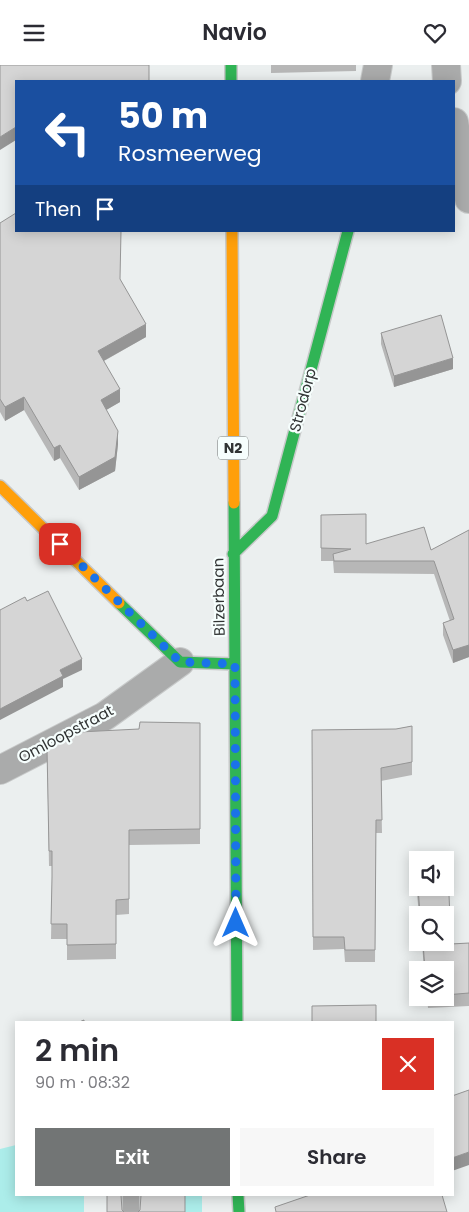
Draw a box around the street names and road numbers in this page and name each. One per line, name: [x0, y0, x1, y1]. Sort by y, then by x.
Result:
street label: Strodorp: [284, 366, 321, 434]
road number: N2: [218, 437, 248, 459]
street label: Bilzerbaan: [207, 558, 230, 636]
street label: Omloopstraat: [15, 700, 117, 767]

